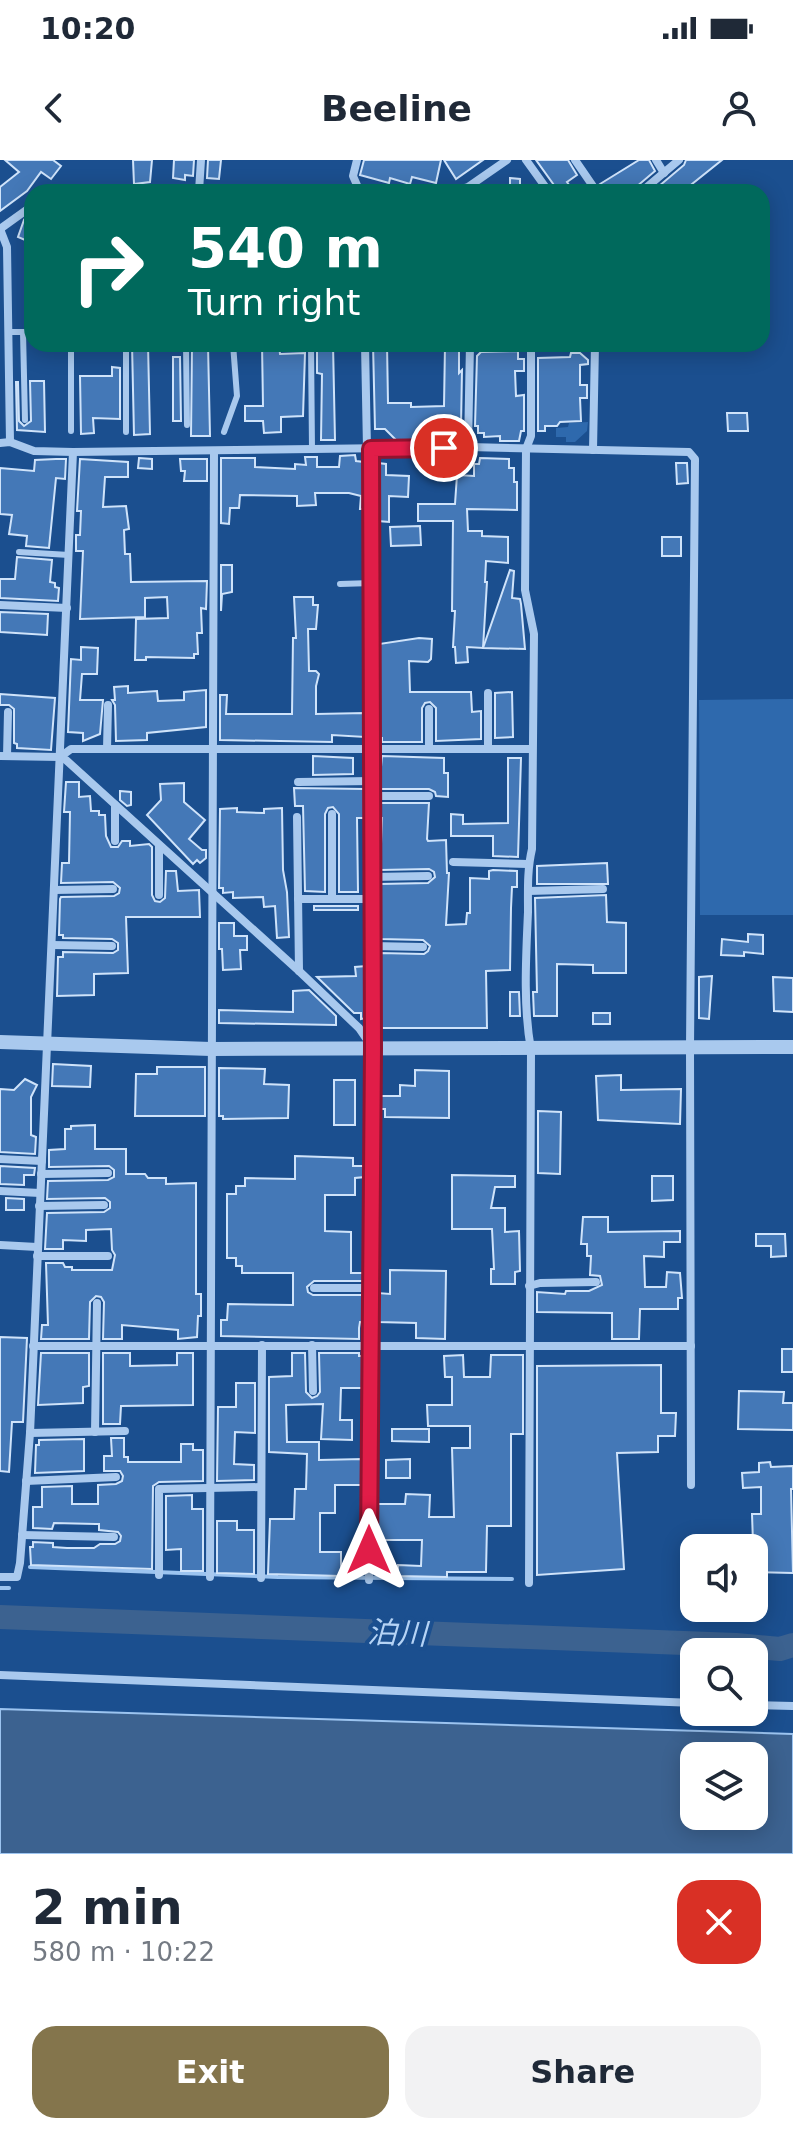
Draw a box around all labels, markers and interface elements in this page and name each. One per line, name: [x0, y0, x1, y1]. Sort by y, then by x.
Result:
text: 10:20: [40, 11, 136, 46]
icon: back: [32, 86, 76, 130]
icon: person: [717, 86, 761, 130]
text: Beeline: [321, 88, 472, 129]
text: 540 m: [188, 215, 383, 280]
icon: right: [56, 216, 160, 320]
text: Turn right: [188, 282, 360, 323]
pin: [410, 414, 478, 482]
icon: arrive: [422, 426, 466, 470]
position arrow: [327, 1508, 411, 1592]
map controls: [680, 1534, 768, 1830]
button: sound: [680, 1534, 768, 1622]
water label: 泊川: [366, 1614, 431, 1652]
button: search: [680, 1638, 768, 1726]
button: layers: [680, 1742, 768, 1830]
text: 2 min: [32, 1879, 183, 1935]
button: close: [677, 1880, 761, 1964]
text: 580 m · 10:22: [32, 1937, 215, 1967]
button: Exit: [32, 2026, 389, 2118]
button: Share: [405, 2026, 761, 2118]

